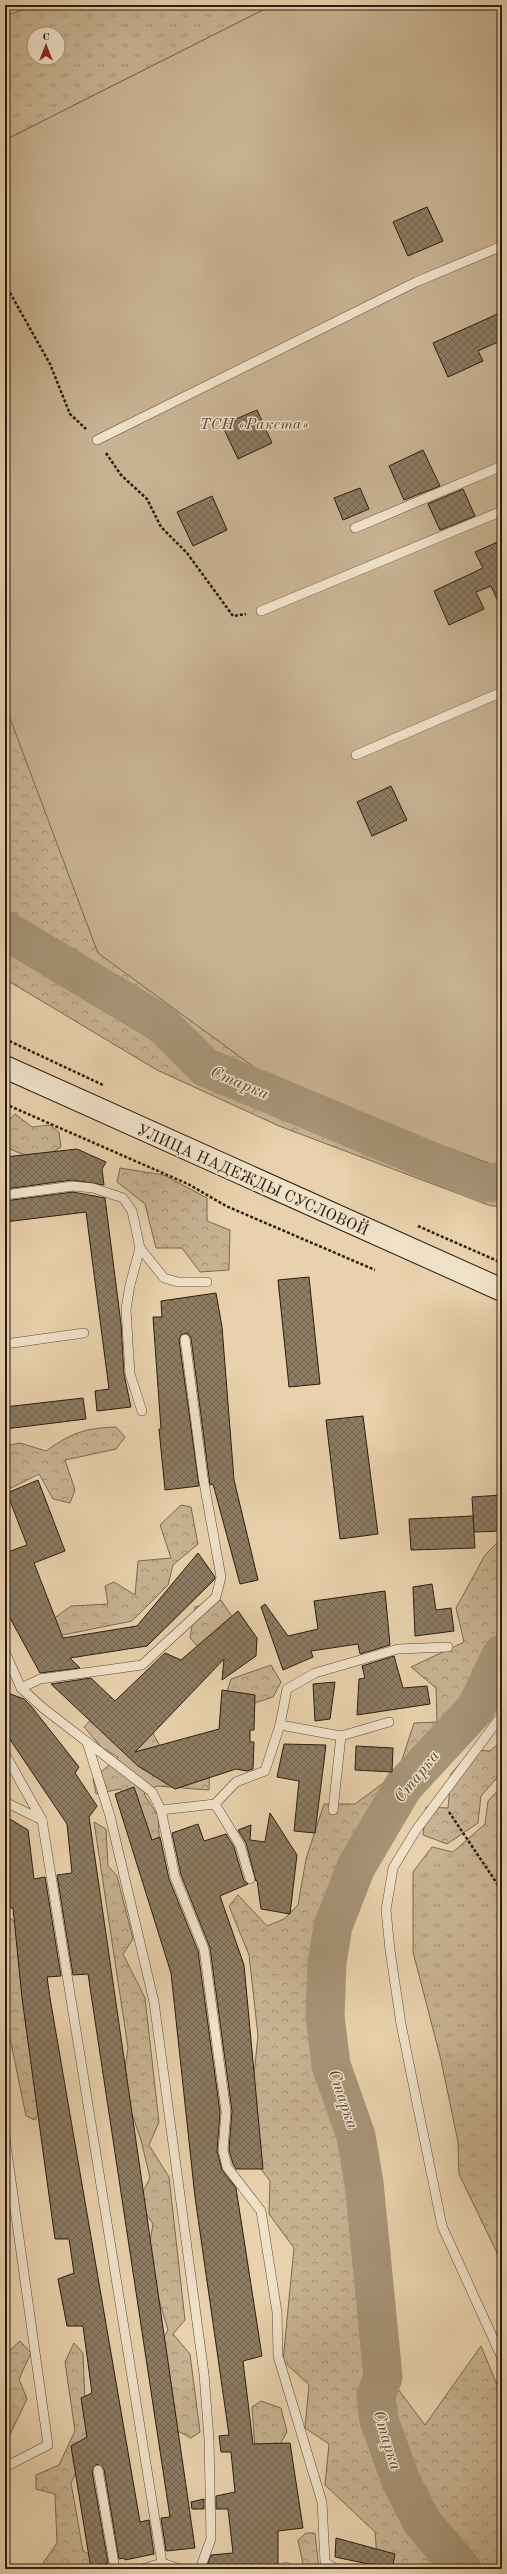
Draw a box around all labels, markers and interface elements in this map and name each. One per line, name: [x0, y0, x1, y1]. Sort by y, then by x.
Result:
north arrow: [26, 26, 66, 66]
text: С: [42, 32, 50, 43]
park label: ТСН «Ракета»: [200, 417, 308, 433]
water label: Старка: [208, 1063, 271, 1103]
street label: УЛИЦА НАДЕЖДЫ СУСЛОВОЙ: [134, 1119, 372, 1239]
water label: Старка: [391, 1748, 443, 1806]
water label: Старка: [324, 2067, 361, 2131]
water label: Старка: [369, 2408, 404, 2472]

